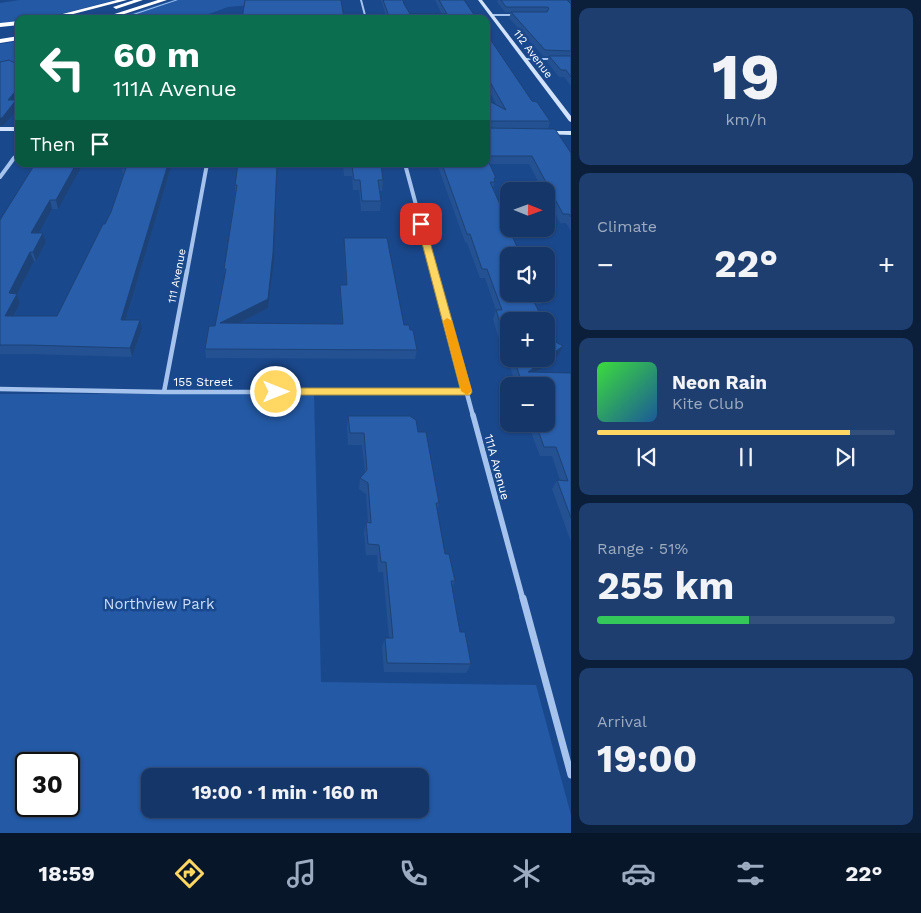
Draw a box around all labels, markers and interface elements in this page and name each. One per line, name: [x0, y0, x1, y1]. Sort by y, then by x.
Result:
street label: 112 Avenue: [511, 27, 555, 81]
text: 60 m: [113, 34, 200, 76]
icon: left: [30, 35, 95, 100]
text: 19: [712, 39, 780, 115]
text: 111A Avenue: [113, 76, 237, 101]
text: km/h: [725, 110, 767, 129]
icon: arrive: [86, 130, 114, 158]
text: Then: [30, 133, 76, 156]
north arrow: [500, 182, 555, 238]
map controls: [500, 182, 555, 432]
pin: [400, 203, 442, 245]
icon: arrive: [407, 210, 435, 238]
text: Climate: [597, 217, 657, 236]
text: 22°: [714, 242, 778, 286]
button: sound: [500, 247, 555, 302]
street label: 111 Avenue: [165, 248, 189, 304]
text: −: [597, 248, 614, 281]
text: +: [878, 248, 895, 281]
button: +: [500, 312, 555, 367]
position arrow: [249, 365, 301, 417]
text: Neon Rain: [672, 371, 767, 394]
street label: 155 Street: [174, 375, 232, 389]
button: −: [500, 377, 555, 432]
text: Kite Club: [672, 394, 744, 413]
street label: 111A Avenue: [481, 433, 513, 501]
icon: previous: [633, 443, 661, 471]
icon: pause: [732, 443, 760, 471]
icon: next: [831, 443, 859, 471]
text: Range · 51%: [597, 539, 688, 558]
text: 255 km: [597, 564, 734, 608]
park label: Northview Park: [104, 595, 215, 613]
text: Arrival: [597, 712, 647, 731]
text: 19:00: [597, 737, 697, 781]
speed limit sign: 30: [15, 752, 80, 817]
text: 19:00 · 1 min · 160 m: [192, 781, 378, 804]
icon: directions: [172, 856, 207, 891]
icon: music: [284, 856, 319, 891]
icon: phone: [396, 856, 431, 891]
icon: climate: [509, 856, 544, 891]
icon: car: [621, 856, 656, 891]
icon: filters: [733, 856, 768, 891]
text: 18:59: [39, 861, 95, 886]
text: 22°: [845, 861, 882, 886]

